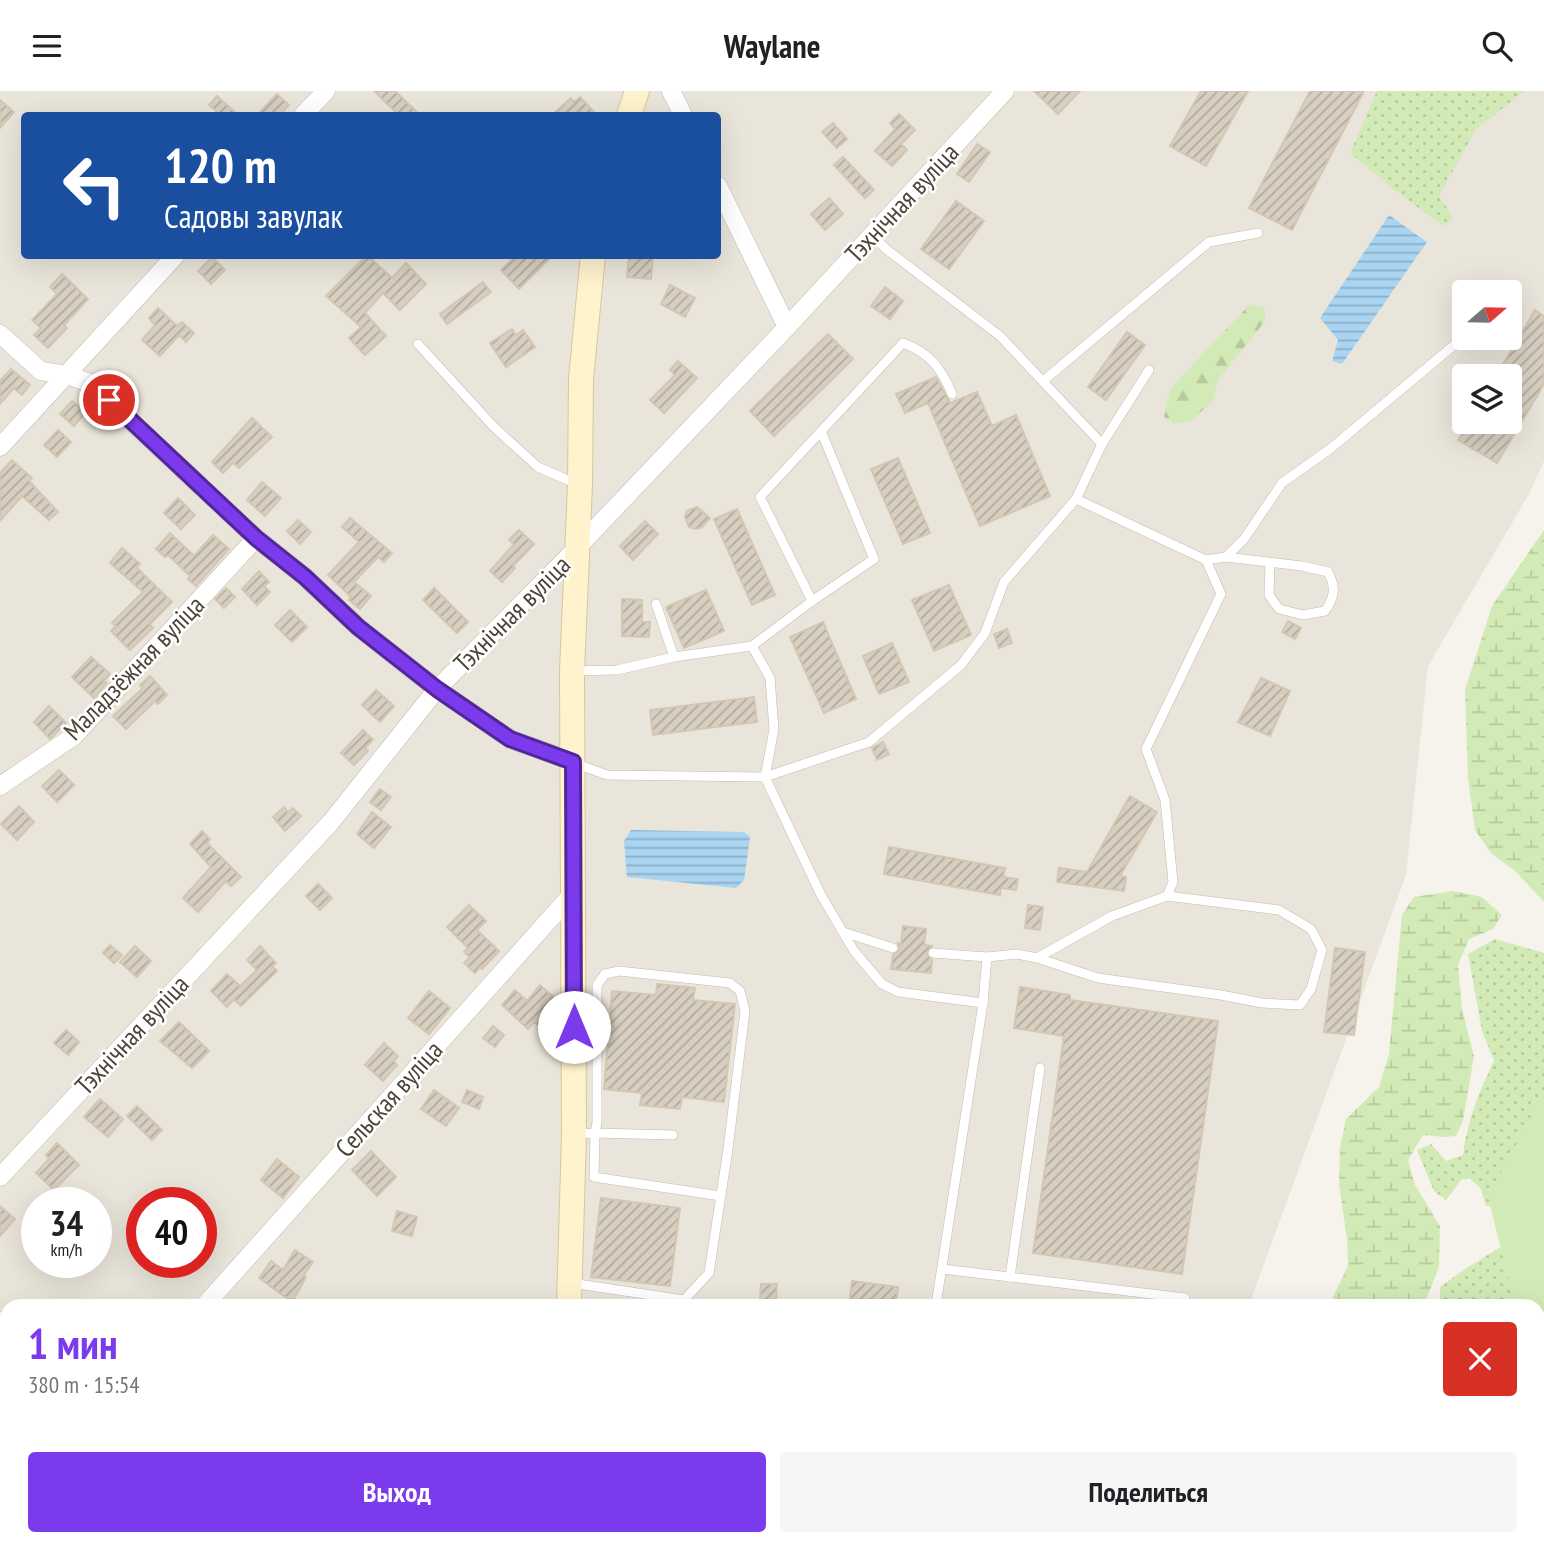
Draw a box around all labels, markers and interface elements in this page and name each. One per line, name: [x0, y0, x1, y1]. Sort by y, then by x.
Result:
text: Waylane: [724, 25, 820, 67]
icon: menu: [28, 27, 66, 65]
icon: search: [1478, 27, 1516, 65]
text: 120 m: [164, 133, 277, 197]
street label: Тэхнічная вуліца: [838, 136, 965, 269]
icon: left: [49, 140, 140, 231]
text: Садовы завулак: [164, 195, 343, 237]
north arrow: [1452, 280, 1522, 350]
map controls: [1452, 280, 1522, 434]
button: layers: [1452, 364, 1522, 434]
pin: [79, 370, 139, 430]
icon: arrive: [90, 381, 128, 419]
street label: Тэхнічная вуліца: [446, 548, 577, 679]
street label: Маладзёжная вуліца: [56, 588, 211, 747]
street label: Тэхнічная вуліца: [68, 968, 195, 1101]
position arrow: [537, 990, 611, 1064]
street label: Сельская вуліца: [328, 1034, 449, 1164]
speed limit sign: 40: [126, 1187, 217, 1278]
text: 34: [50, 1200, 83, 1246]
text: km/h: [51, 1238, 82, 1261]
text: 1 мин: [28, 1316, 118, 1371]
button: close: [1443, 1322, 1517, 1396]
text: 380 m · 15:54: [28, 1370, 140, 1399]
button: Выход: [28, 1452, 766, 1532]
button: Поделиться: [780, 1452, 1517, 1532]

